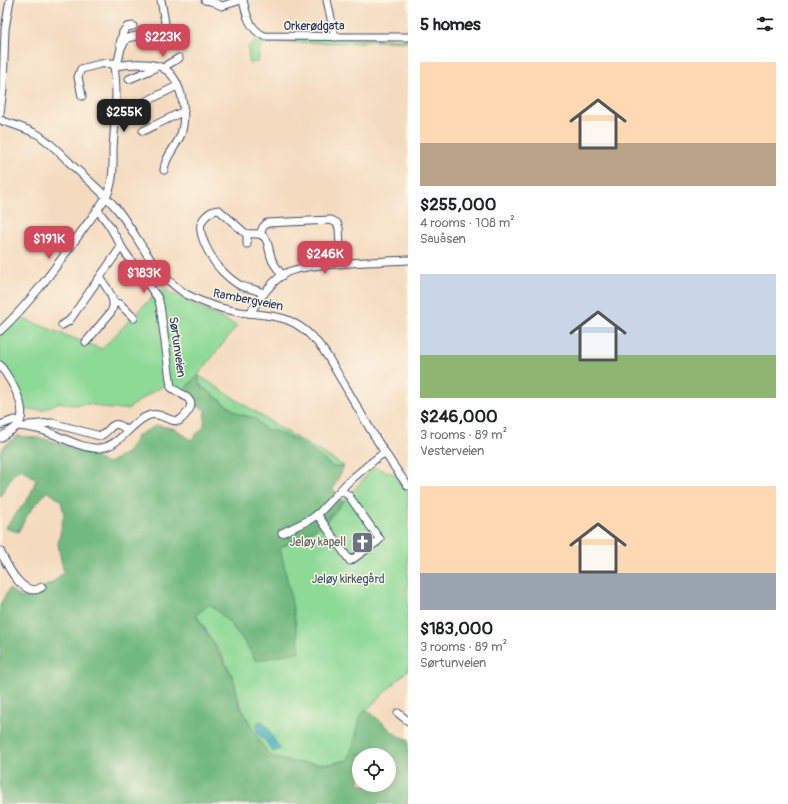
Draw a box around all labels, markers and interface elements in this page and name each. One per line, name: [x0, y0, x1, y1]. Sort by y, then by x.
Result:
icon: filters: [754, 13, 776, 35]
text: 5 homes: [420, 14, 481, 35]
street label: Orkerødgata: [283, 19, 345, 34]
pin: $223K: [135, 24, 191, 58]
text: $223K: [145, 29, 181, 45]
icon: home: [562, 88, 634, 160]
pin: $255K: [96, 99, 152, 133]
text: $255K: [106, 104, 142, 120]
text: $255,000: [420, 194, 496, 215]
text: 4 rooms · 108 m²: [420, 215, 515, 231]
pin: $191K: [21, 226, 77, 260]
text: $191K: [33, 231, 65, 247]
text: Sauåsen: [420, 231, 466, 247]
pin: $246K: [297, 241, 353, 275]
text: $246K: [306, 246, 344, 262]
pin: $183K: [116, 260, 172, 294]
text: $183K: [127, 265, 161, 281]
street label: Rambergveien: [212, 286, 285, 314]
icon: home: [562, 300, 634, 372]
street label: Sørtunveien: [165, 316, 189, 379]
text: $246,000: [420, 406, 498, 427]
text: 3 rooms · 89 m²: [420, 427, 507, 443]
text: Vesterveien: [420, 443, 484, 459]
icon: home: [562, 512, 634, 584]
church icon: Jeløy kapell: [349, 529, 375, 555]
place label: Jeløy kapell: [289, 535, 346, 550]
park label: Jeløy kirkegård: [311, 572, 385, 587]
text: $183,000: [420, 618, 493, 639]
text: 3 rooms · 89 m²: [420, 639, 507, 655]
text: Sørtunveien: [420, 655, 486, 671]
map controls: [352, 748, 396, 792]
button: locate: [352, 748, 396, 792]

